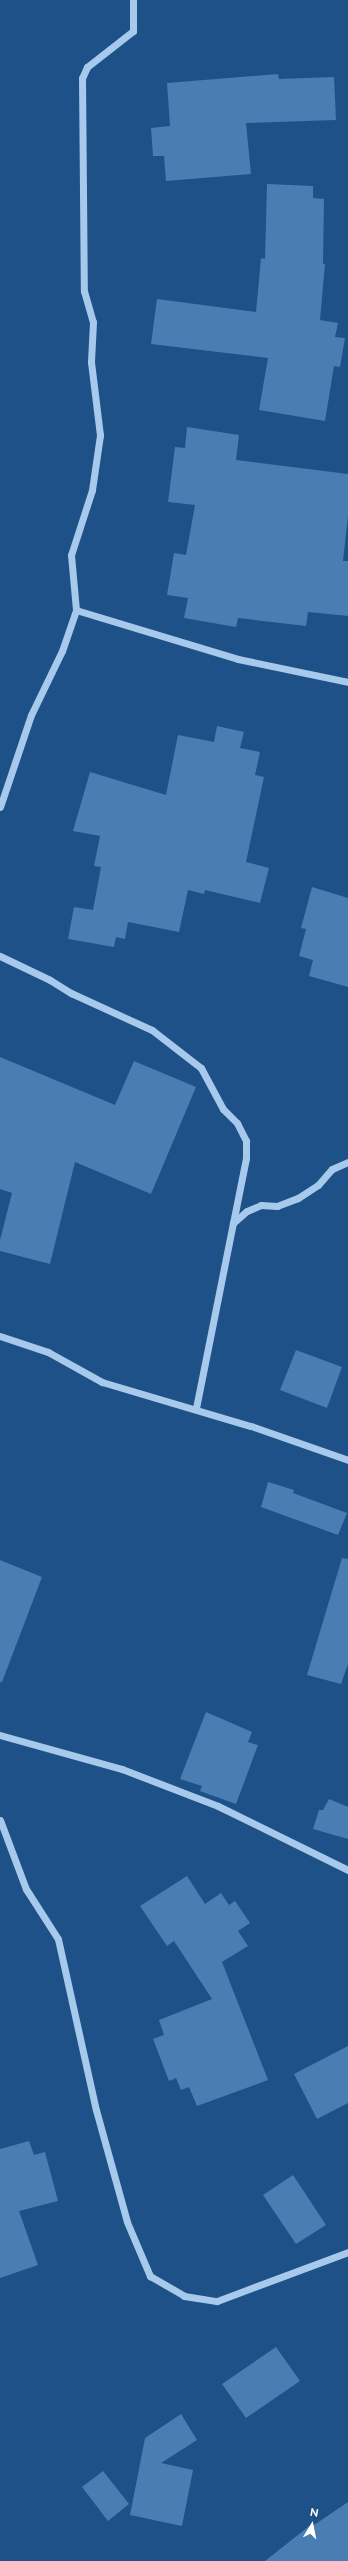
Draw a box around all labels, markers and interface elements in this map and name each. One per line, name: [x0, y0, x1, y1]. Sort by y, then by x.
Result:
north arrow: [292, 2505, 332, 2545]
text: N: [309, 2506, 319, 2520]

